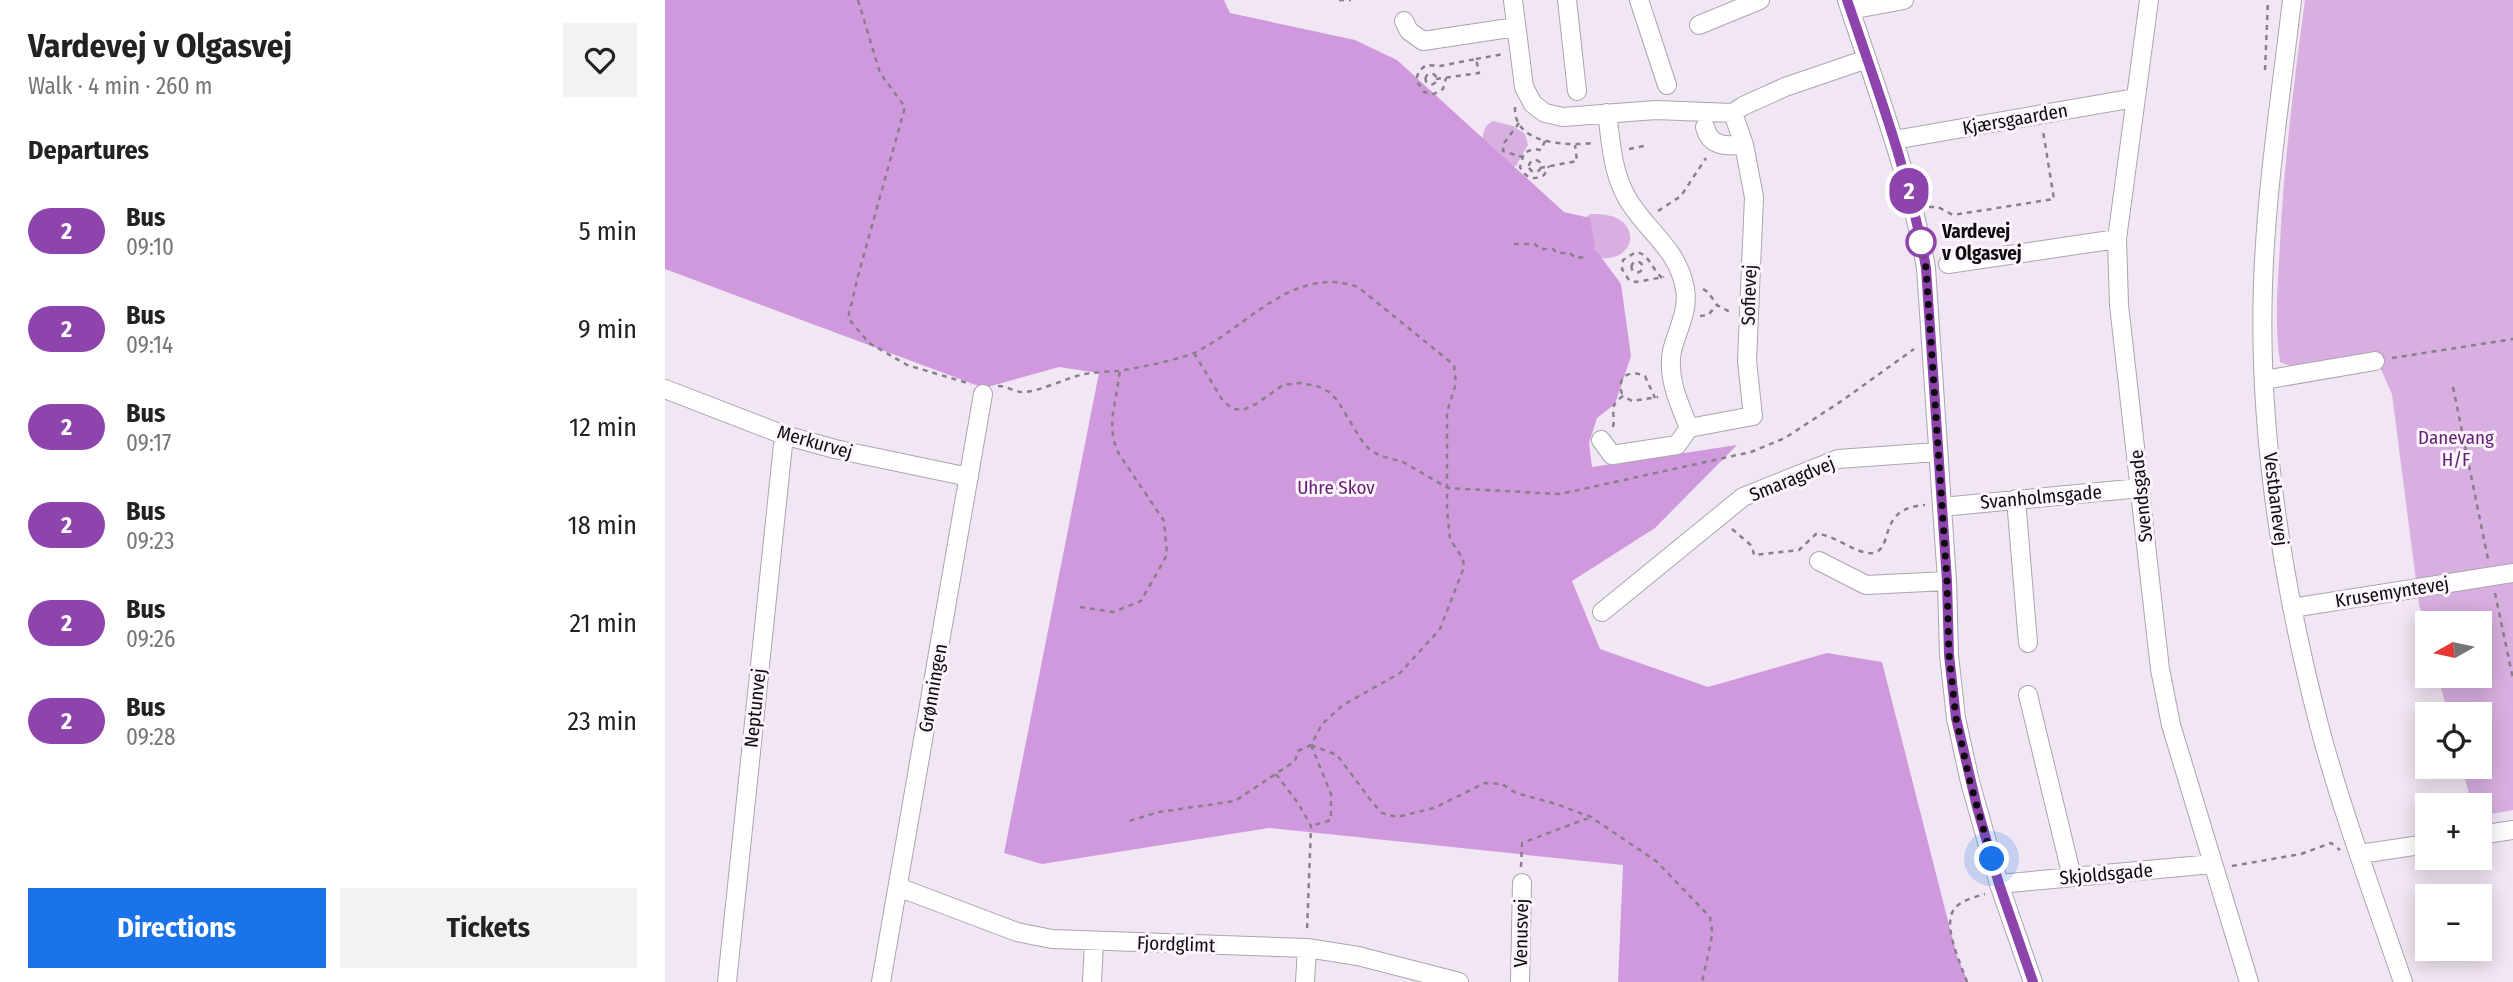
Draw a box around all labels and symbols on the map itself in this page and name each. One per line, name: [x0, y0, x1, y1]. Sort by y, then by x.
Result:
street label: Kjærsgaarden: [1961, 98, 2069, 140]
line badge: 2: [1886, 168, 1932, 214]
place label: Vardevej v Olgasvej: [1941, 220, 2022, 265]
marker: Vardevej v Olgasvej: [1906, 227, 1936, 257]
street label: Sofievej: [1736, 264, 1762, 326]
street label: Merkurvej: [775, 420, 855, 464]
park label: Danevang H/F: [2418, 426, 2494, 471]
street label: Svendsgade: [2125, 449, 2157, 543]
street label: Vestbanevej: [2259, 451, 2293, 547]
street label: Smaragdvej: [1746, 452, 1838, 506]
park label: Uhre Skov: [1297, 476, 1375, 499]
street label: Svanholmsgade: [1979, 480, 2103, 514]
street label: Krusemyntevej: [2333, 572, 2451, 612]
north arrow: [2415, 611, 2492, 688]
street label: Grønningen: [914, 642, 952, 734]
street label: Neptunvej: [739, 667, 771, 749]
your location: [1974, 841, 2009, 876]
street label: Skjoldsgade: [2058, 858, 2154, 890]
street label: Venusvej: [1509, 898, 1533, 968]
street label: Fjordglimt: [1136, 931, 1216, 957]

